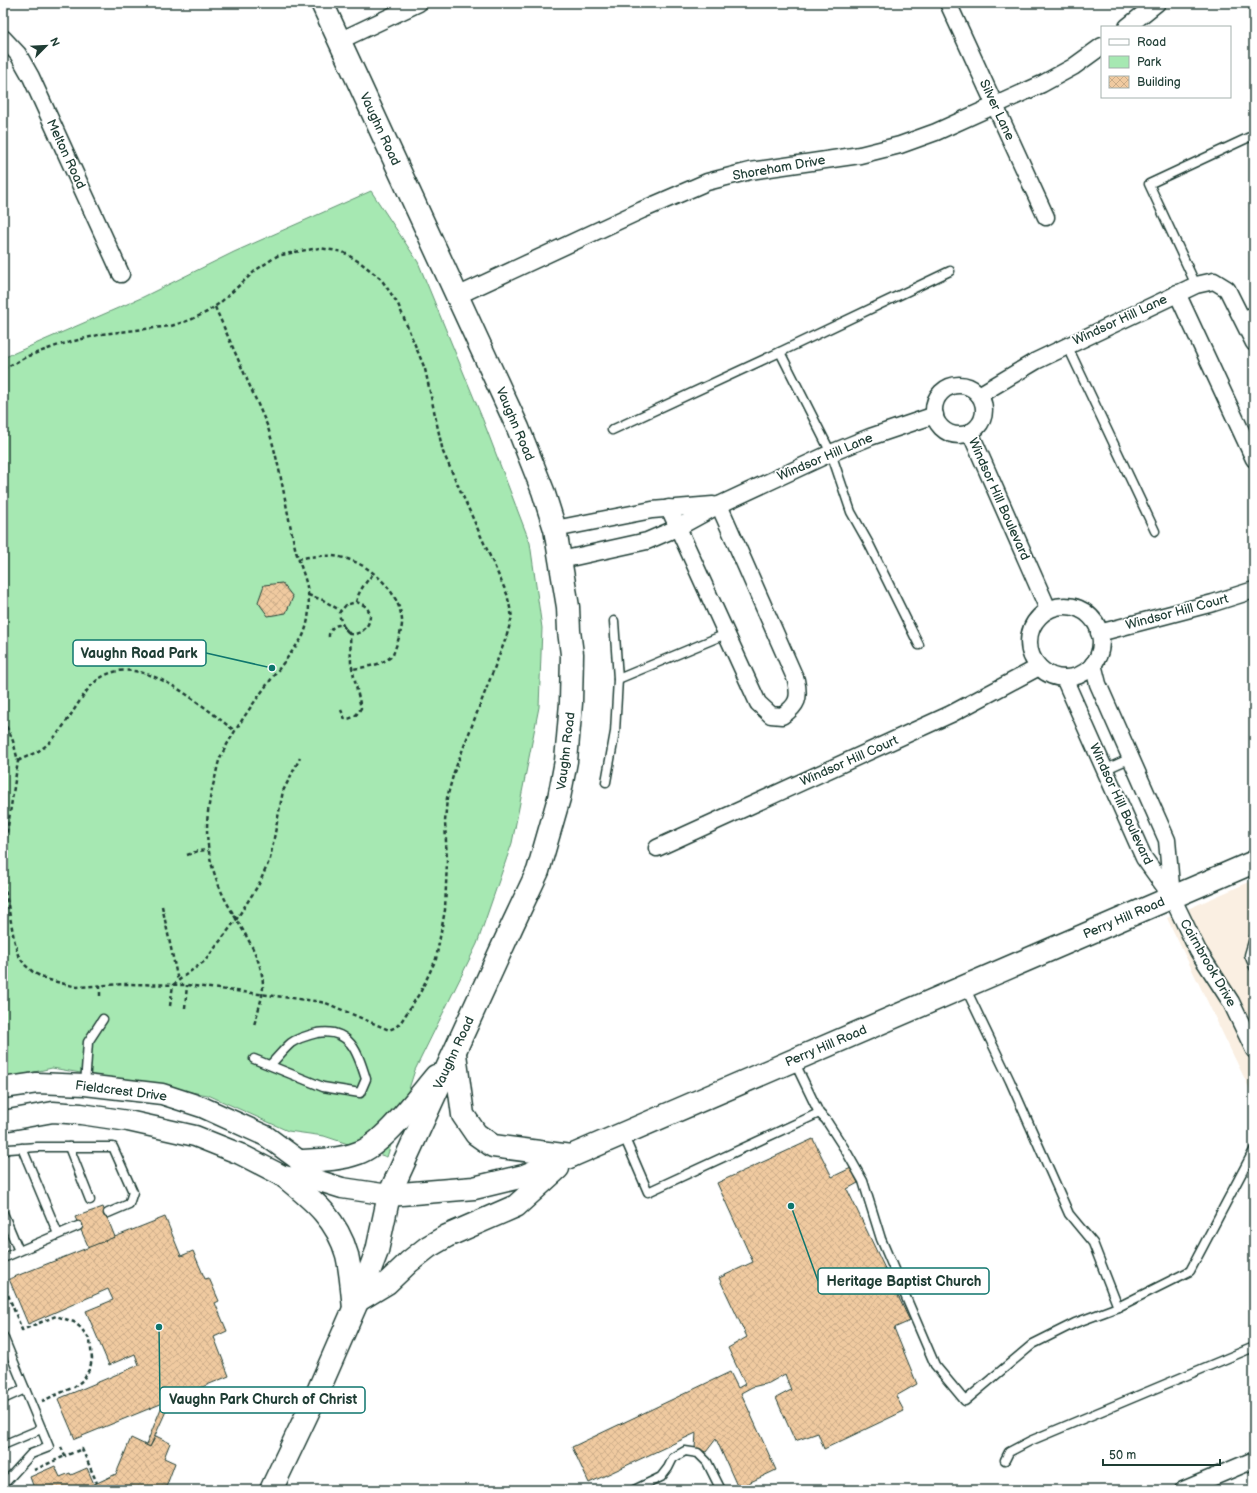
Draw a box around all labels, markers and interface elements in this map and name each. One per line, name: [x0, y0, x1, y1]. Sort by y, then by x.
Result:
north arrow: [26, 26, 66, 66]
legend: [1101, 26, 1231, 98]
text: Road: [1137, 35, 1166, 50]
text: N: [47, 36, 62, 49]
text: Park: [1137, 55, 1161, 70]
text: Building: [1137, 75, 1181, 90]
street label: Silver Lane: [976, 77, 1018, 143]
street label: Vaughn Road: [356, 90, 404, 168]
street label: Melton Road: [43, 117, 89, 191]
street label: Shoreham Drive: [731, 152, 827, 184]
street label: Windsor Hill Lane: [1070, 291, 1170, 349]
street label: Vaughn Road: [492, 385, 538, 463]
street label: Windsor Hill Lane: [775, 430, 876, 484]
street label: Windsor Hill Boulevard: [965, 435, 1033, 563]
street label: Windsor Hill Court: [1124, 591, 1230, 633]
callout: Vaughn Road Park: [73, 640, 206, 666]
text: Vaughn Road Park: [80, 645, 198, 662]
street label: Vaughn Road: [553, 711, 579, 791]
street label: Windsor Hill Court: [798, 732, 900, 790]
street label: Windsor Hill Boulevard: [1086, 741, 1156, 867]
street label: Perry Hill Road: [1081, 894, 1167, 942]
street label: Cairnbrook Drive: [1176, 916, 1240, 1010]
street label: Vaughn Road: [430, 1014, 478, 1092]
street label: Perry Hill Road: [783, 1022, 869, 1070]
street label: Fieldcrest Drive: [74, 1077, 168, 1105]
callout: Heritage Baptist Church: [818, 1268, 989, 1294]
text: Heritage Baptist Church: [826, 1273, 982, 1290]
callout: Vaughn Park Church of Christ: [160, 1387, 365, 1413]
text: Vaughn Park Church of Christ: [169, 1391, 357, 1408]
scale bar: [1103, 1441, 1220, 1467]
text: 50 m: [1109, 1448, 1136, 1463]

